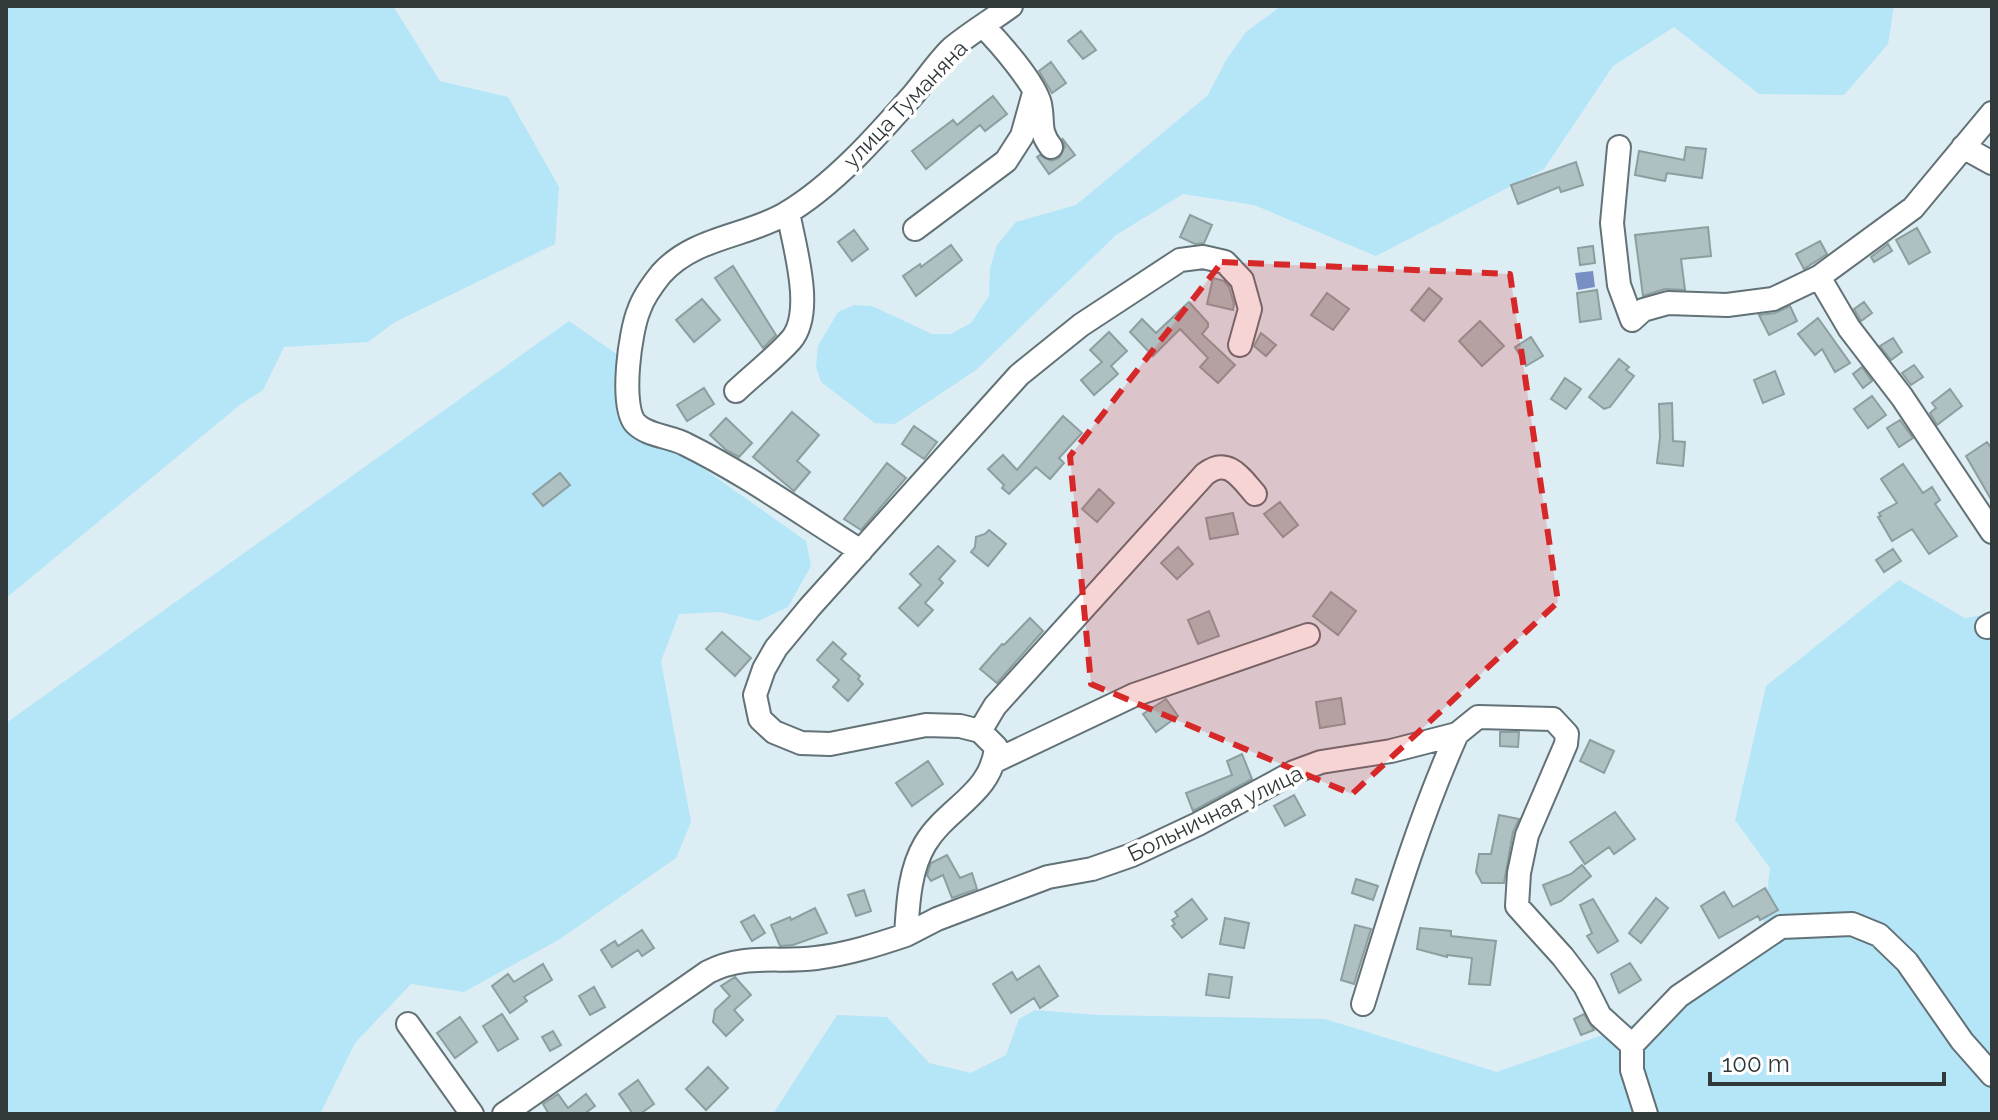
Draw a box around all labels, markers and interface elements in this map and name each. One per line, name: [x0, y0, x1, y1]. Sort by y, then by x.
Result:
street label: улица Туманяна: [838, 35, 972, 173]
street label: Больничная улица: [1123, 759, 1307, 867]
scale bar: [1710, 1036, 1944, 1086]
text: 100 m: [1722, 1049, 1790, 1078]

